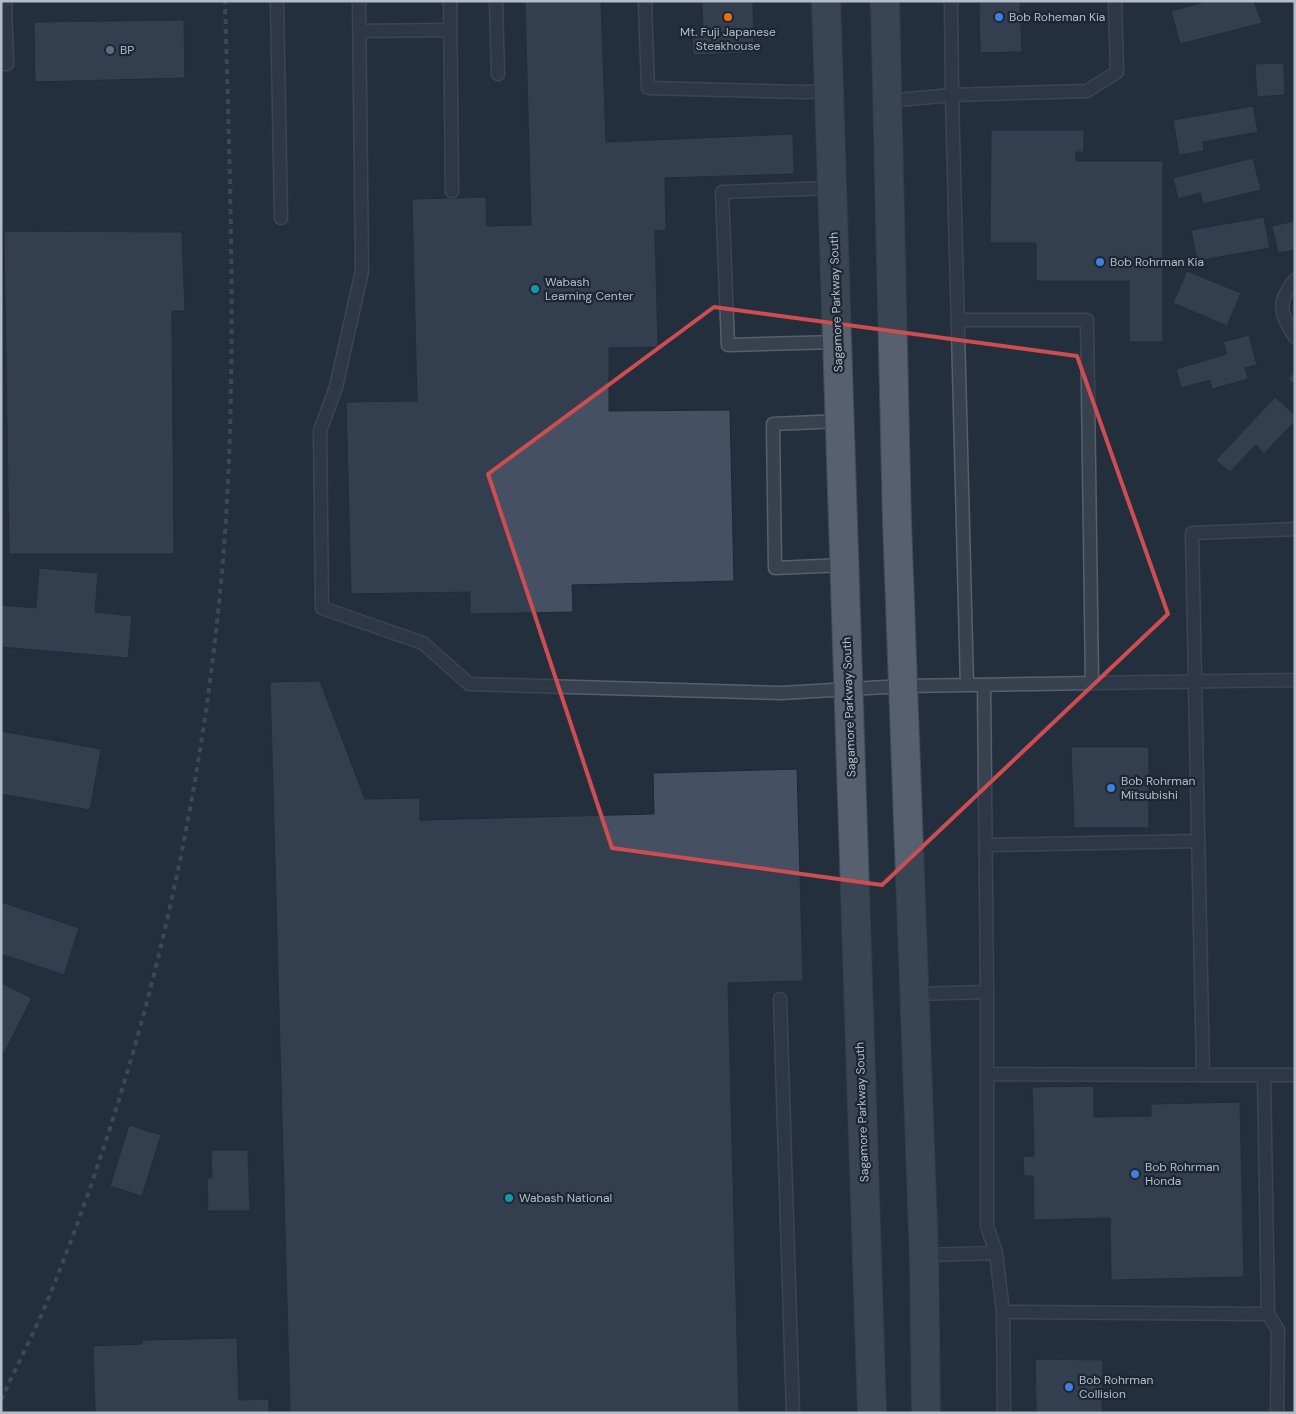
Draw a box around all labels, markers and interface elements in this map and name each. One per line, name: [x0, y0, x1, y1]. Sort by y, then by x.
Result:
place label: Bob Roheman Kia: [1009, 9, 1105, 25]
marker: Mt. Fuji Japanese Steakhouse: [722, 11, 734, 23]
marker: Bob Roheman Kia: [993, 11, 1005, 23]
place label: Mt. Fuji Japanese Steakhouse: [680, 24, 776, 54]
place label: BP: [120, 42, 134, 58]
marker: BP: [104, 44, 116, 56]
street label: Sagamore Parkway South: [826, 232, 846, 372]
place label: Bob Rohrman Kia: [1110, 254, 1204, 270]
marker: Bob Rohrman Kia: [1094, 256, 1106, 268]
place label: Wabash Learning Center: [545, 274, 634, 304]
marker: Wabash Learning Center: [529, 283, 541, 295]
street label: Sagamore Parkway South: [839, 637, 859, 777]
place label: Bob Rohrman Mitsubishi: [1121, 773, 1196, 803]
marker: Bob Rohrman Mitsubishi: [1105, 782, 1117, 794]
street label: Sagamore Parkway South: [852, 1042, 872, 1182]
place label: Bob Rohrman Honda: [1145, 1159, 1220, 1189]
marker: Bob Rohrman Honda: [1129, 1168, 1141, 1180]
place label: Wabash National: [519, 1190, 612, 1206]
marker: Wabash National: [503, 1192, 515, 1204]
place label: Bob Rohrman Collision: [1079, 1372, 1154, 1402]
marker: Bob Rohrman Collision: [1063, 1381, 1075, 1393]

